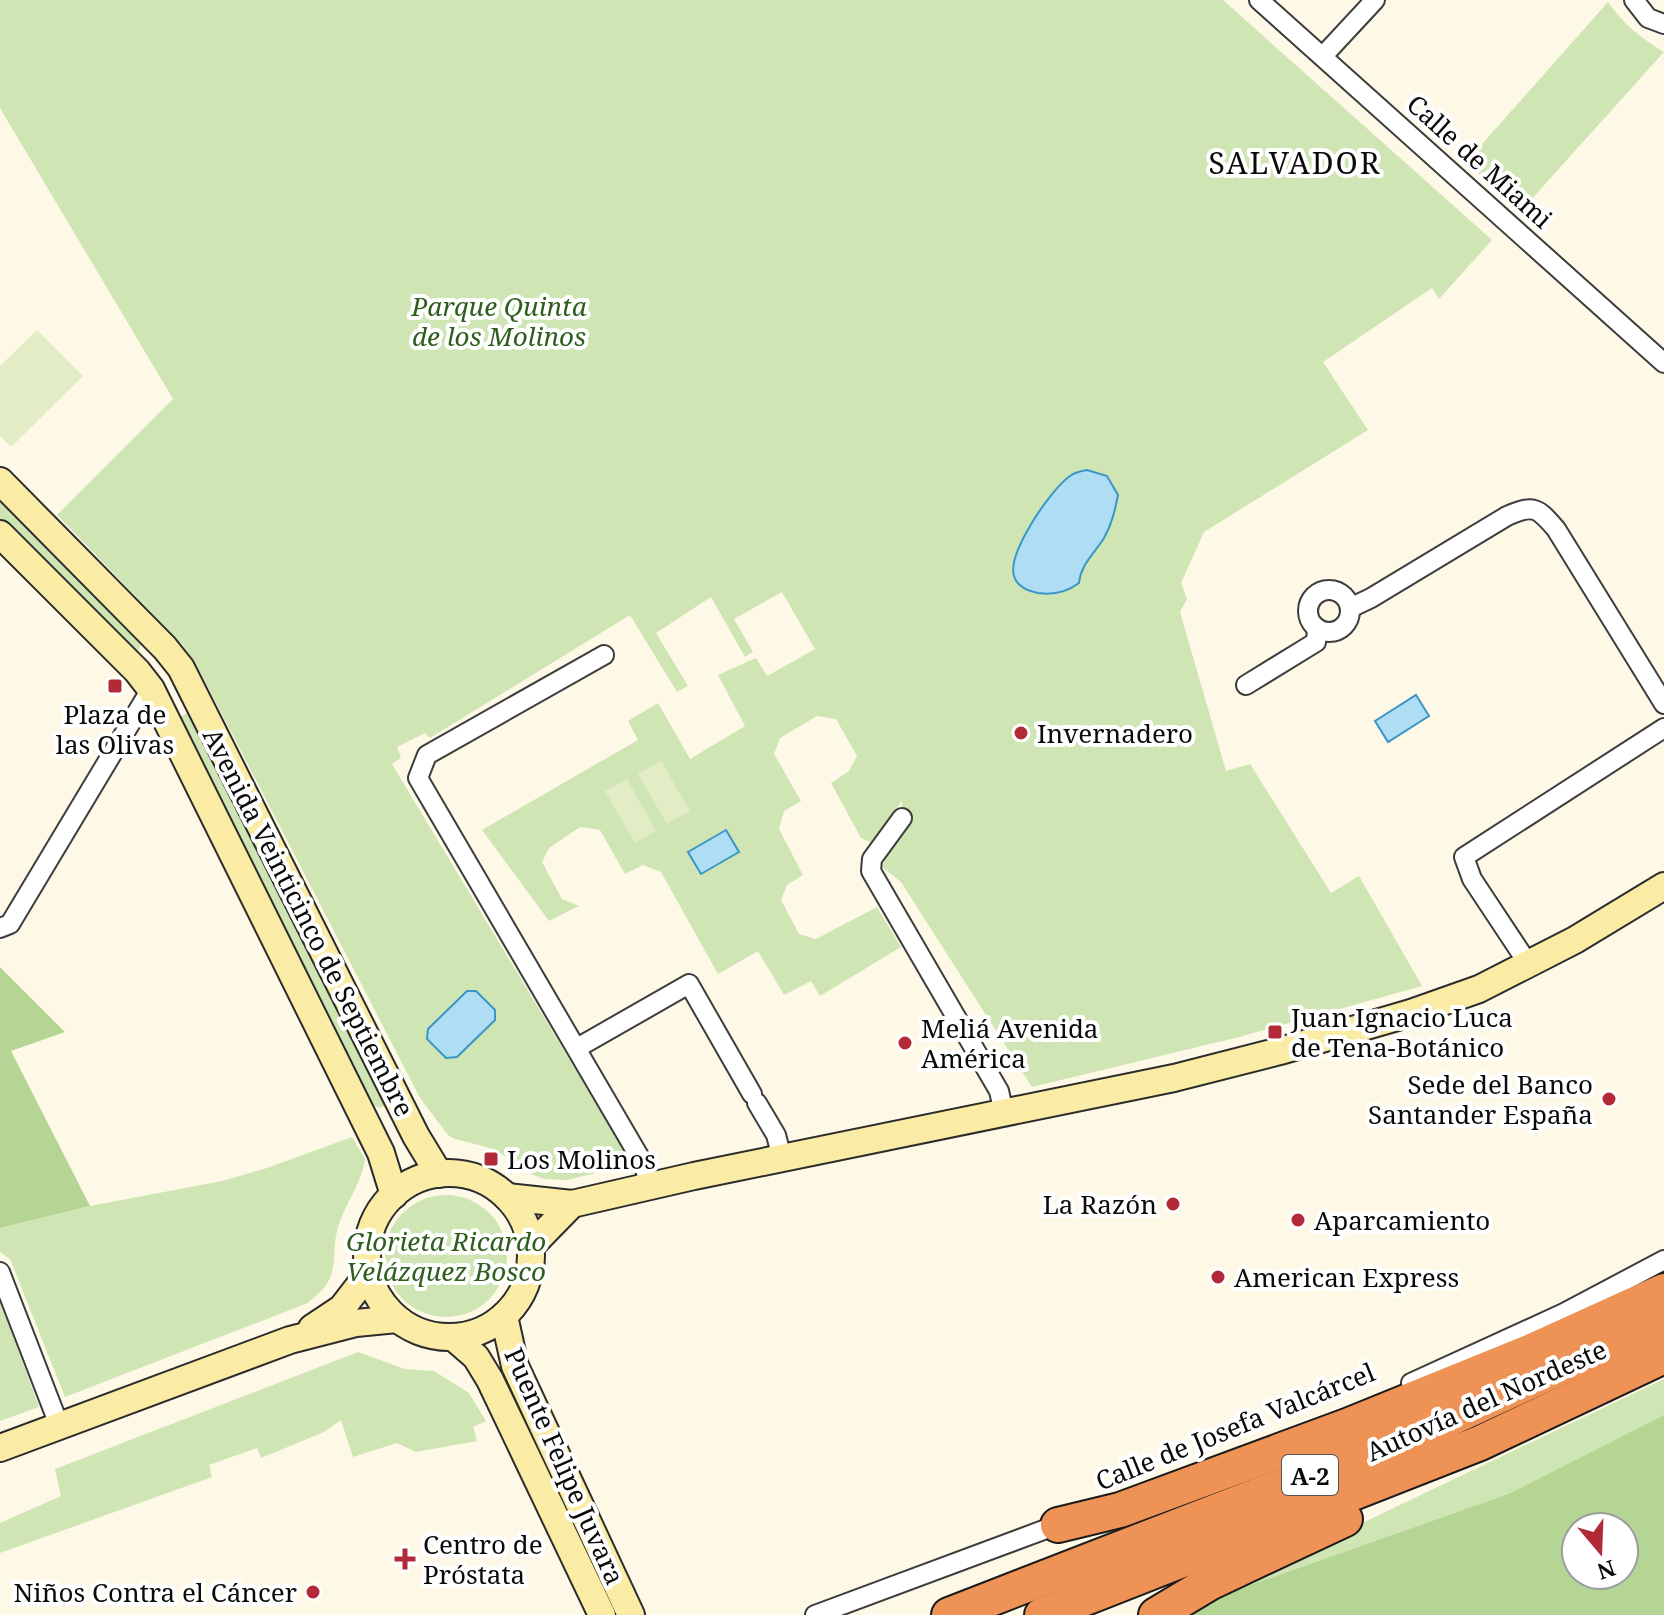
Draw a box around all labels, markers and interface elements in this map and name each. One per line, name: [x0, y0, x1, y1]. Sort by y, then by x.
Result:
street label: Calle de Miami: [1399, 86, 1561, 236]
district label: SALVADOR: [1209, 142, 1381, 183]
park label: Parque Quinta de los Molinos: [410, 288, 587, 354]
marker: Plaza de las Olivas: [106, 677, 124, 695]
place label: Plaza de las Olivas: [56, 696, 174, 762]
place label: Invernadero: [1037, 715, 1193, 751]
street label: Avenida Veinticinco de Septiembre: [195, 721, 423, 1123]
marker: Invernadero: [1012, 724, 1030, 742]
place label: Juan Ignacio Luca de Tena-Botánico: [1290, 999, 1513, 1065]
place label: Meliá Avenida América: [921, 1010, 1099, 1076]
marker: Juan Ignacio Luca de Tena-Botánico: [1266, 1023, 1284, 1041]
marker: Meliá Avenida América: [896, 1034, 914, 1052]
place label: Sede del Banco Santander España: [1368, 1066, 1593, 1132]
marker: Sede del Banco Santander España: [1600, 1090, 1618, 1108]
place label: Los Molinos: [507, 1141, 656, 1177]
marker: Los Molinos: [482, 1150, 500, 1168]
place label: La Razón: [1043, 1186, 1157, 1222]
marker: La Razón: [1164, 1195, 1182, 1213]
place label: Aparcamiento: [1314, 1202, 1490, 1238]
marker: Aparcamiento: [1289, 1211, 1307, 1229]
park label: Glorieta Ricardo Velázquez Bosco: [346, 1223, 546, 1289]
place label: American Express: [1234, 1259, 1459, 1295]
marker: American Express: [1209, 1268, 1227, 1286]
street label: Autovía del Nordeste: [1360, 1331, 1612, 1469]
street label: Puente Felipe Juvara: [497, 1342, 633, 1590]
street label: Calle de Josefa Valcárcel: [1090, 1353, 1380, 1499]
road number: A-2: [1282, 1455, 1338, 1495]
north arrow: [1560, 1511, 1640, 1591]
place label: Centro de Próstata: [423, 1526, 543, 1592]
marker: Centro de Próstata: [394, 1548, 416, 1570]
text: N: [1594, 1554, 1620, 1588]
place label: Niños Contra el Cáncer: [14, 1574, 297, 1610]
marker: Niños Contra el Cáncer: [304, 1583, 322, 1601]

